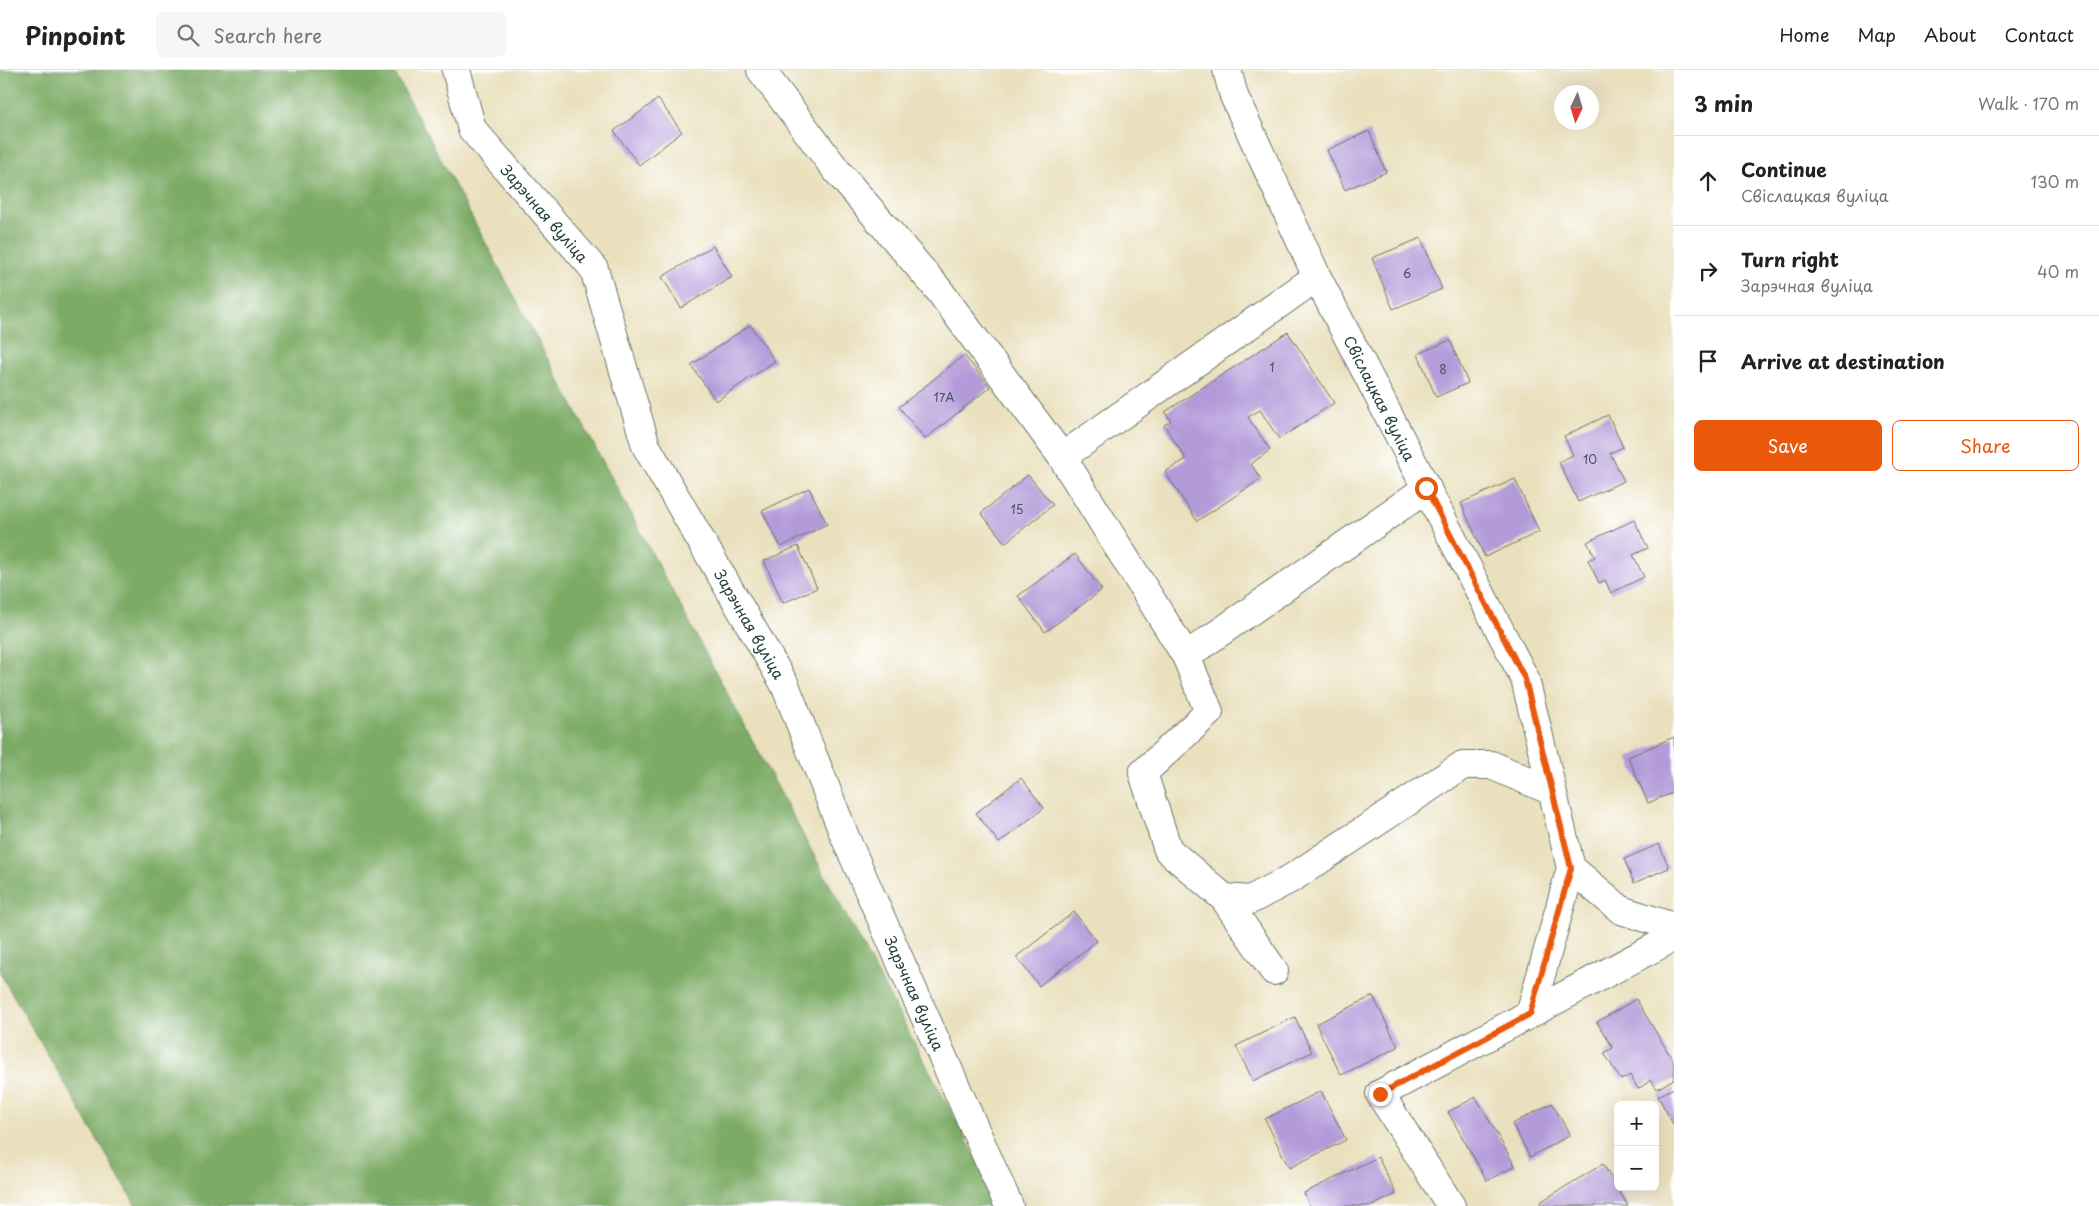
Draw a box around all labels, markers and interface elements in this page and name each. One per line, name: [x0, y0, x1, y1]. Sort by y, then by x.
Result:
search box: [156, 12, 506, 57]
text: Pinpoint: [25, 17, 126, 53]
icon: search: [174, 21, 202, 49]
text: Search here: [214, 21, 322, 49]
text: Home: [1779, 21, 1829, 48]
text: Map: [1857, 21, 1896, 48]
text: About: [1924, 21, 1976, 48]
text: Contact: [2004, 21, 2074, 48]
north arrow: [1554, 85, 1599, 130]
text: 3 min: [1694, 87, 1753, 119]
text: Walk · 170 m: [1978, 91, 2079, 115]
text: Continue: [1741, 155, 1827, 183]
street label: Зарэчная вуліца: [496, 159, 595, 268]
icon: ahead: [1694, 167, 1722, 195]
text: 130 m: [2031, 169, 2079, 193]
text: Свіслацкая вуліца: [1741, 183, 1889, 207]
text: Turn right: [1741, 245, 1839, 273]
icon: right: [1694, 257, 1722, 285]
text: 40 m: [2037, 259, 2079, 283]
house number: 6: [1403, 264, 1411, 282]
text: Зарэчная вуліца: [1741, 273, 1873, 297]
street label: Свіслацкая вуліца: [1338, 331, 1422, 466]
icon: arrive: [1694, 347, 1722, 375]
text: Arrive at destination: [1741, 347, 1945, 375]
house number: 1: [1269, 358, 1275, 376]
house number: 8: [1439, 360, 1447, 378]
house number: 17А: [934, 388, 954, 406]
button: Save: [1694, 420, 1882, 471]
button: Share: [1892, 420, 2079, 471]
house number: 10: [1583, 450, 1597, 468]
route start: [1415, 477, 1438, 500]
house number: 15: [1010, 500, 1024, 518]
street label: Зарэчная вуліца: [709, 565, 791, 684]
street label: Зарэчная вуліца: [879, 932, 951, 1055]
route end: [1369, 1083, 1392, 1106]
map controls: [1614, 1101, 1659, 1191]
button: +: [1614, 1101, 1659, 1146]
button: −: [1614, 1146, 1659, 1191]

